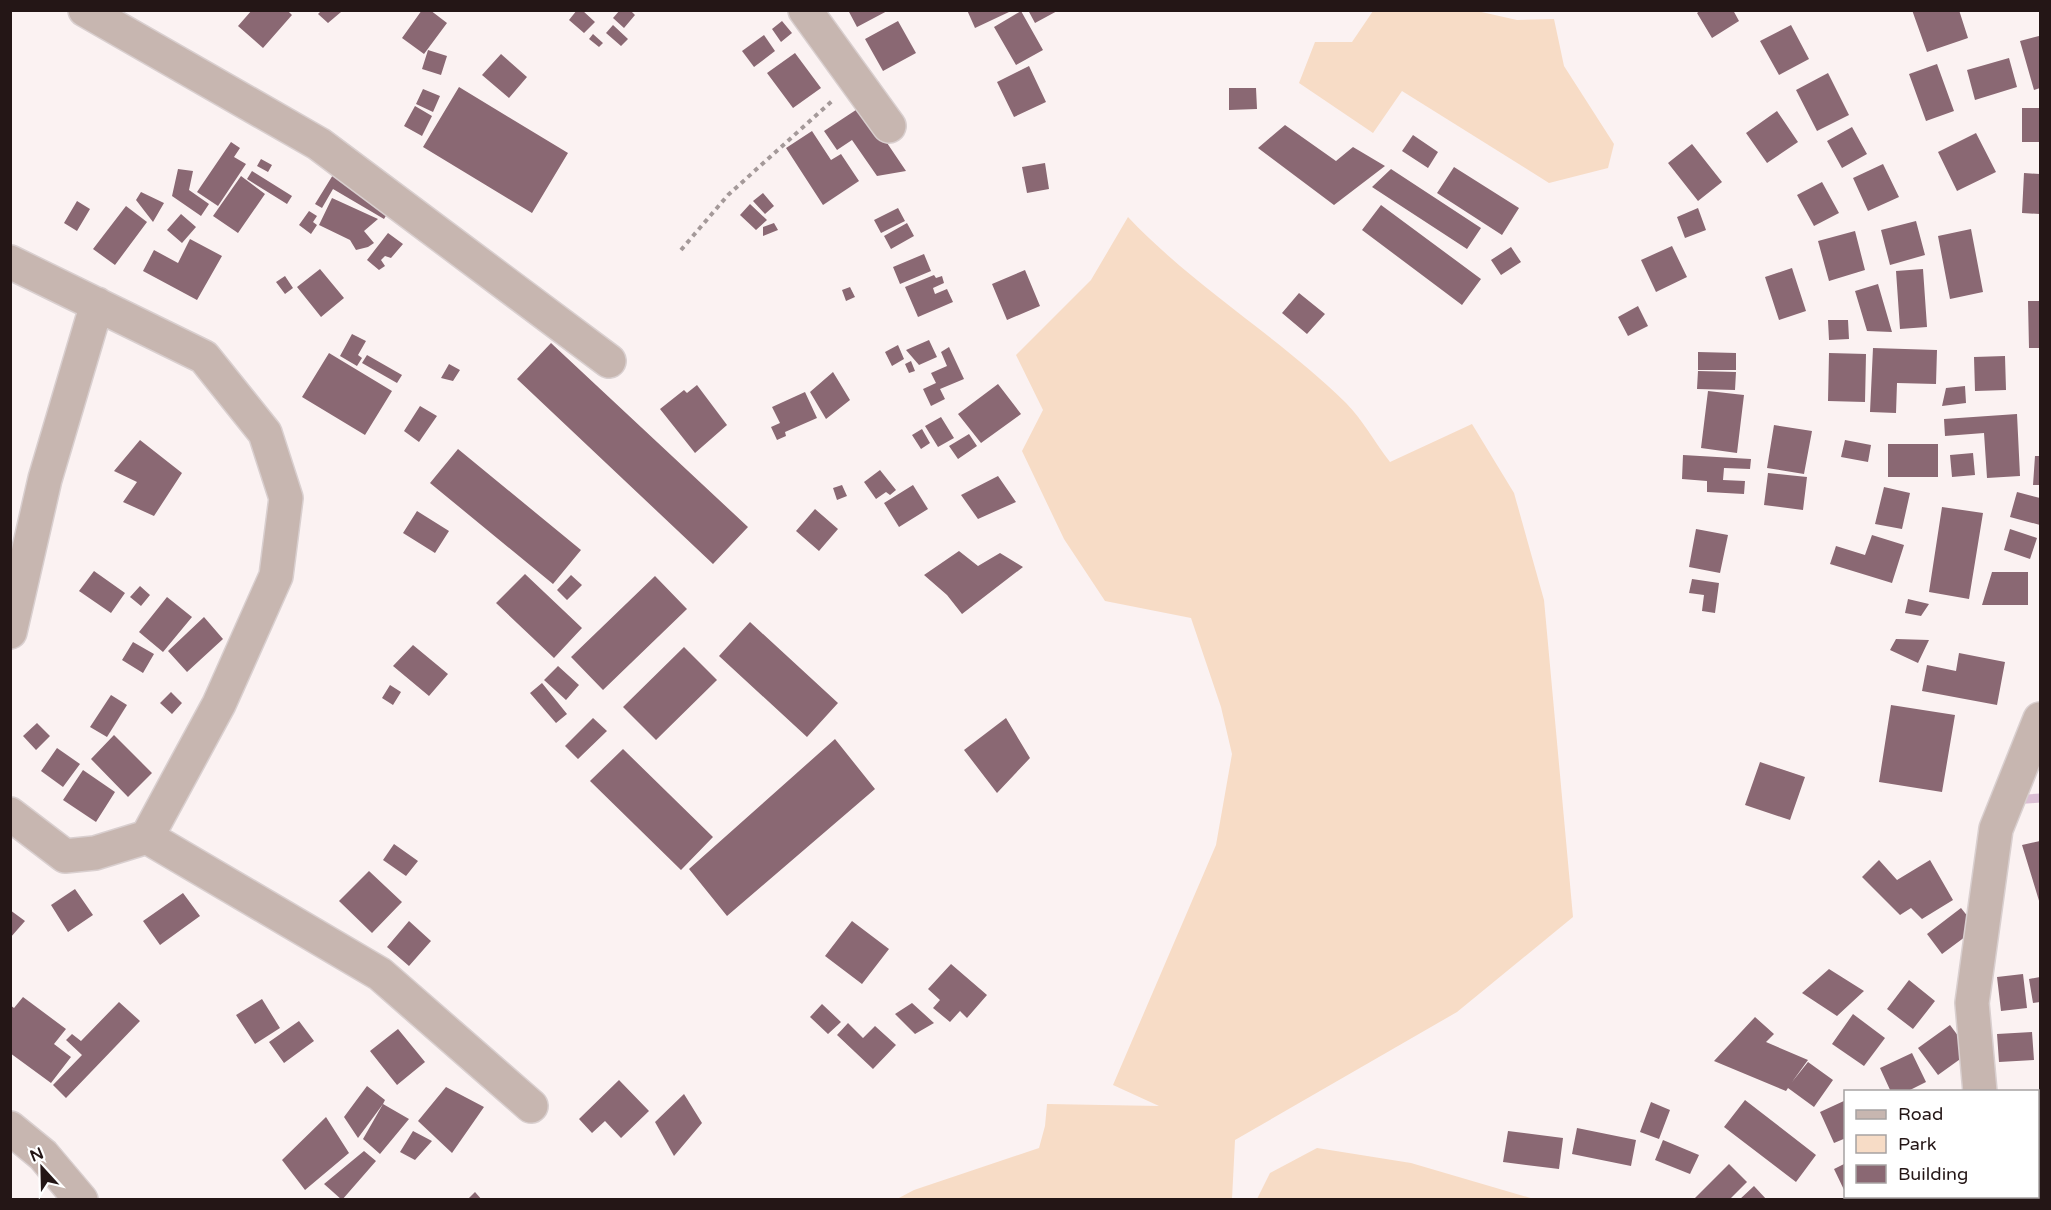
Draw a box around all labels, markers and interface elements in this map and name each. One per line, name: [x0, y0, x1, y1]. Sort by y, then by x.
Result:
legend: [1844, 1090, 2039, 1198]
text: Road: [1898, 1103, 1943, 1125]
text: Park: [1898, 1133, 1937, 1155]
north arrow: [12, 1138, 72, 1198]
text: N: [27, 1143, 46, 1167]
text: Building: [1898, 1163, 1968, 1185]

